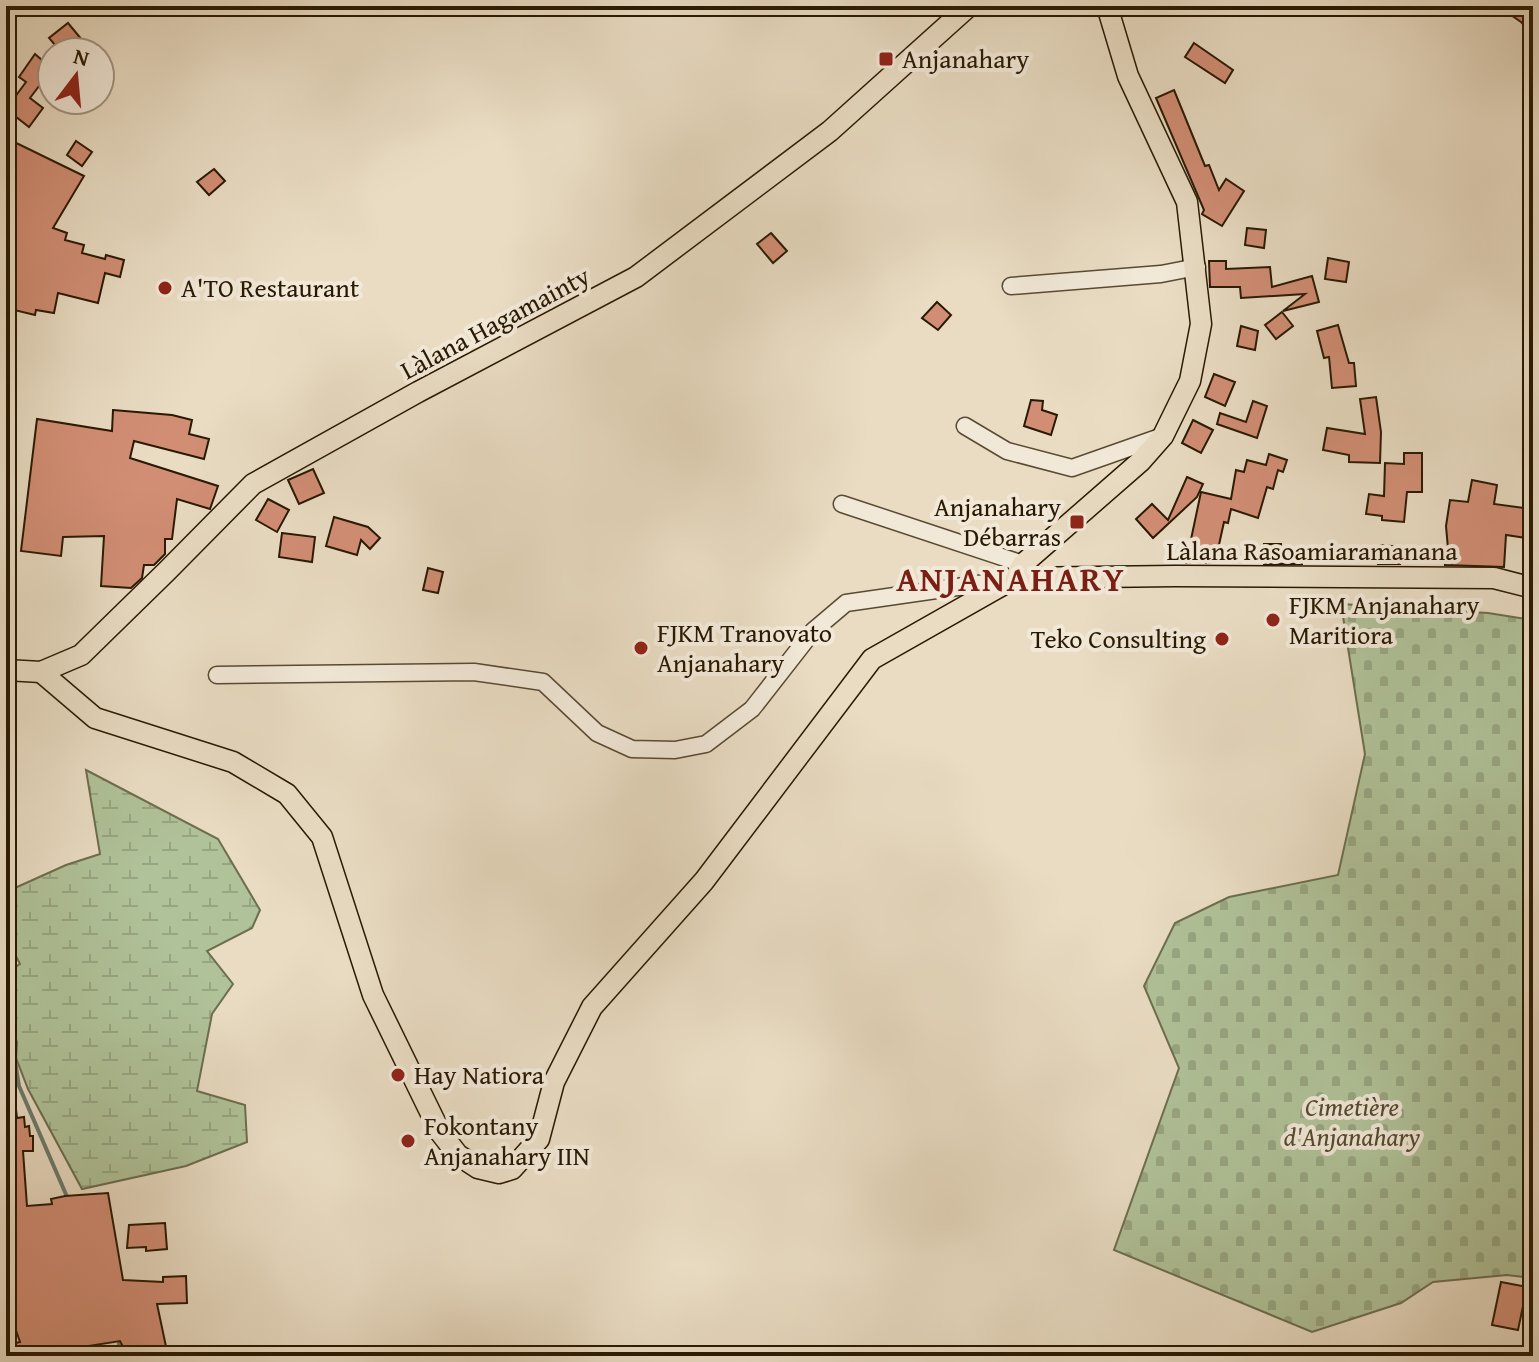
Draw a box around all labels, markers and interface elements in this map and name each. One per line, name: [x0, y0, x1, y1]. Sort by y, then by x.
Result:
north arrow: [36, 36, 116, 116]
text: N: [70, 39, 93, 74]
place label: Anjanahary: [902, 39, 1029, 78]
marker: Anjanahary: [877, 50, 895, 68]
street label: Làlana Hagamainty: [393, 256, 596, 389]
place label: A'TO Restaurant: [181, 268, 359, 307]
marker: A'TO Restaurant: [156, 279, 174, 297]
place label: Anjanahary Débarras: [934, 487, 1061, 556]
marker: Anjanahary Débarras: [1068, 513, 1086, 531]
street label: Làlana Rasoamiaramanana: [1166, 531, 1458, 570]
district label: ANJANAHARY: [896, 554, 1126, 603]
place label: FJKM Anjanahary Maritiora: [1289, 585, 1479, 654]
marker: FJKM Anjanahary Maritiora: [1264, 611, 1282, 629]
place label: FJKM Tranovato Anjanahary: [657, 613, 832, 682]
place label: Teko Consulting: [1031, 619, 1206, 658]
marker: Teko Consulting: [1213, 630, 1231, 648]
marker: FJKM Tranovato Anjanahary: [632, 639, 650, 657]
place label: Hay Natiora: [414, 1055, 545, 1094]
marker: Hay Natiora: [389, 1066, 407, 1084]
park label: Cimetière d'Anjanahary: [1284, 1087, 1420, 1156]
place label: Fokontany Anjanahary IIN: [424, 1106, 590, 1175]
marker: Fokontany Anjanahary IIN: [399, 1132, 417, 1150]

